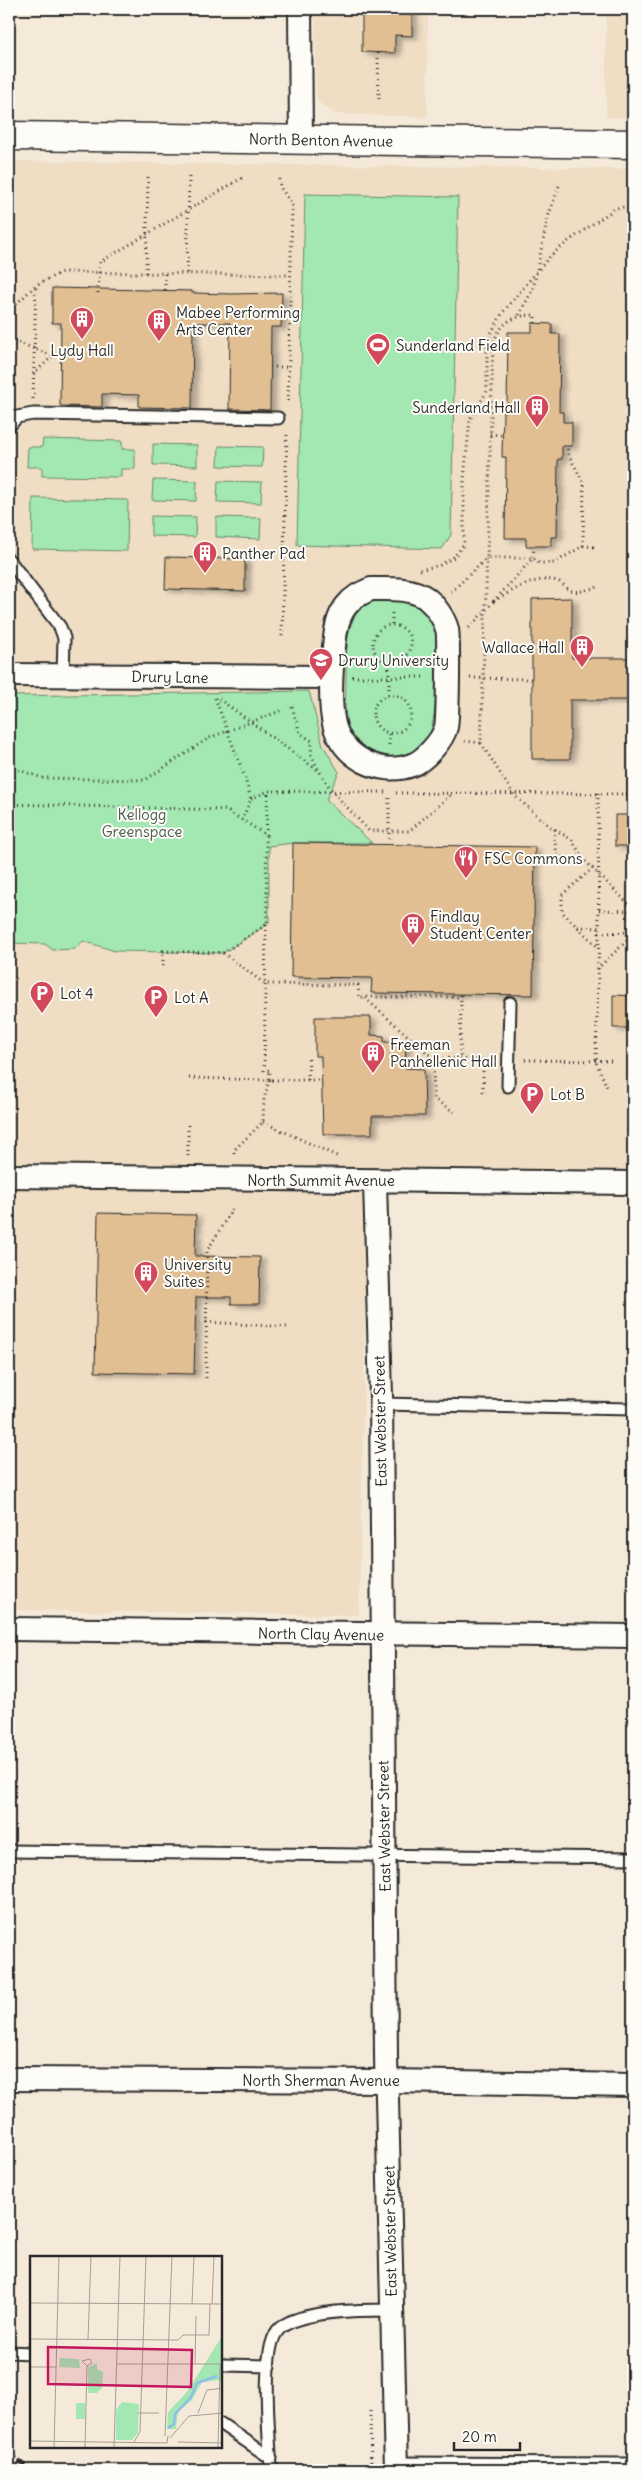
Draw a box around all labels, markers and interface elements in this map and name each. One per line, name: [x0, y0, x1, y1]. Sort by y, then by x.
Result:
street label: North Benton Avenue: [249, 129, 393, 151]
place label: Mabee Performing Arts Center: [176, 303, 300, 339]
building icon: Lydy Hall: [69, 306, 95, 340]
building icon: Mabee Performing Arts Center: [146, 308, 172, 342]
sports icon: Sunderland Field: [365, 332, 391, 366]
place label: Sunderland Field: [396, 336, 510, 355]
place label: Lydy Hall: [50, 341, 114, 360]
building icon: Sunderland Hall: [524, 394, 550, 428]
place label: Sunderland Hall: [412, 398, 520, 417]
building icon: Panther Pad: [192, 540, 218, 574]
place label: Panther Pad: [222, 544, 305, 563]
building icon: Wallace Hall: [569, 634, 595, 668]
place label: Wallace Hall: [482, 638, 564, 657]
school or university icon: Drury University: [308, 647, 334, 681]
place label: Drury University: [338, 651, 449, 670]
street label: Drury Lane: [131, 667, 209, 687]
park label: Kellogg Greenspace: [102, 805, 182, 841]
restaurant icon: FSC Commons: [453, 845, 479, 879]
place label: FSC Commons: [484, 849, 583, 868]
place label: Findlay Student Center: [430, 907, 531, 943]
building icon: Findlay Student Center: [400, 912, 426, 946]
parking icon: Lot 4: [29, 980, 55, 1014]
place label: Lot 4: [60, 984, 94, 1003]
parking icon: Lot A: [143, 984, 169, 1018]
place label: Lot A: [174, 988, 209, 1007]
place label: Freeman Panhellenic Hall: [390, 1035, 497, 1071]
building icon: Freeman Panhellenic Hall: [360, 1040, 386, 1074]
parking icon: Lot B: [519, 1081, 545, 1115]
place label: Lot B: [550, 1085, 585, 1104]
street label: North Summit Avenue: [247, 1171, 395, 1190]
place label: University Suites: [164, 1255, 231, 1291]
building icon: University Suites: [133, 1260, 159, 1294]
street label: East Webster Street: [369, 1355, 391, 1487]
street label: North Clay Avenue: [258, 1623, 384, 1645]
street label: East Webster Street: [373, 1760, 395, 1892]
street label: North Sherman Avenue: [242, 2071, 400, 2090]
street label: East Webster Street: [379, 2165, 401, 2297]
inset map: [30, 2256, 222, 2449]
scale bar: [454, 2419, 521, 2451]
text: 20 m: [462, 2427, 497, 2446]

